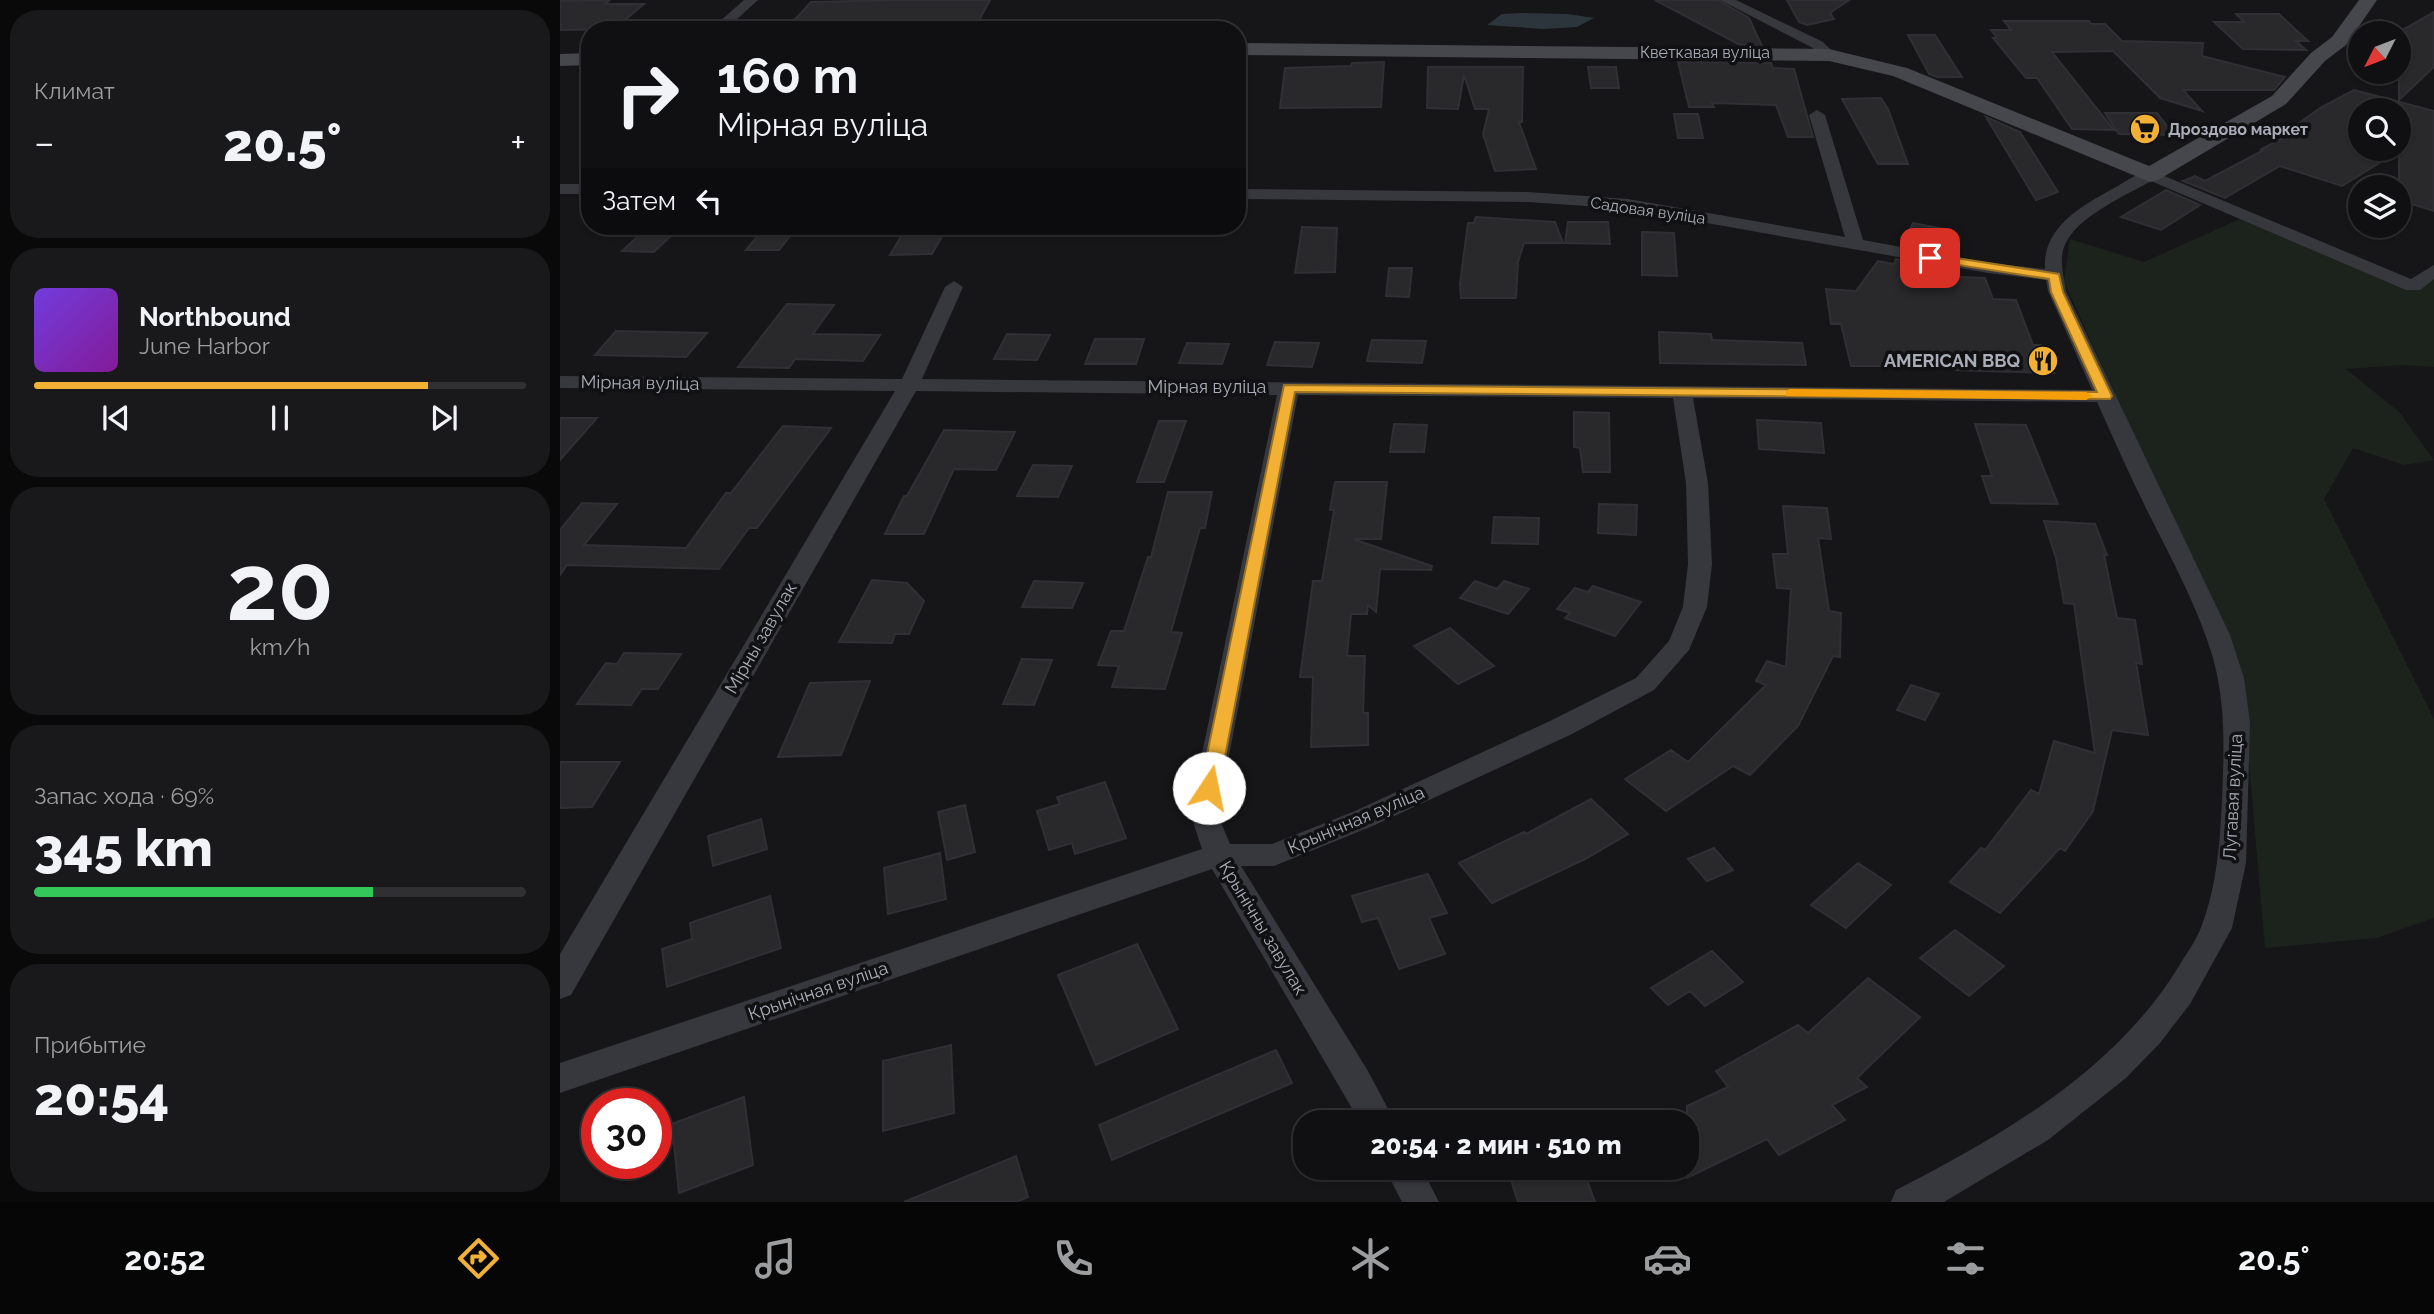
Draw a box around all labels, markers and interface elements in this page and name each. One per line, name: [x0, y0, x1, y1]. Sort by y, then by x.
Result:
north arrow: [2348, 21, 2412, 84]
map controls: [2348, 21, 2411, 238]
street label: Кветкавая вуліца: [1640, 43, 1770, 62]
text: 160 m: [717, 47, 858, 104]
icon: right: [602, 49, 693, 140]
text: Климат: [34, 77, 115, 104]
button: search: [2348, 98, 2411, 161]
text: Мірная вуліца: [717, 106, 928, 143]
text: 20.5°: [223, 112, 342, 173]
supermarket icon: Дроздово маркет: [2128, 112, 2162, 146]
text: −: [34, 120, 54, 165]
text: +: [510, 120, 526, 165]
place label: Дроздово маркет: [2168, 120, 2308, 139]
button: layers: [2348, 175, 2411, 238]
icon: left: [690, 182, 728, 220]
text: Затем: [602, 186, 676, 216]
street label: Садовая вуліца: [1589, 193, 1707, 228]
pin: [1900, 228, 1960, 288]
icon: arrive: [1911, 239, 1949, 277]
text: Northbound: [139, 302, 291, 332]
text: June Harbor: [139, 332, 270, 359]
restaurant icon: AMERICAN BBQ: [2026, 344, 2060, 378]
place label: AMERICAN BBQ: [1884, 350, 2020, 371]
street label: Мірная вуліца: [580, 371, 700, 394]
street label: Мірная вуліца: [1148, 376, 1266, 397]
icon: previous: [97, 399, 135, 437]
icon: pause: [261, 399, 299, 437]
icon: next: [425, 399, 463, 437]
text: 20: [226, 534, 334, 641]
street label: Мірны завулак: [720, 578, 801, 697]
text: km/h: [250, 633, 310, 660]
street label: Лугавая вуліца: [2219, 733, 2246, 861]
position arrow: [1172, 751, 1246, 825]
street label: Крынічная вуліца: [1284, 781, 1427, 858]
text: Запас хода · 69%: [34, 782, 214, 809]
text: 345 km: [34, 817, 213, 878]
street label: Крынічны завулак: [1215, 857, 1312, 999]
street label: Крынічная вуліца: [745, 957, 890, 1024]
text: Прибытие: [34, 1031, 146, 1058]
text: 20:54: [34, 1066, 169, 1127]
speed limit sign: 30: [581, 1088, 672, 1179]
text: 20:54 · 2 мин · 510 m: [1370, 1130, 1622, 1160]
icon: directions: [454, 1234, 503, 1283]
icon: music: [751, 1234, 800, 1283]
icon: phone: [1049, 1234, 1098, 1283]
icon: climate: [1346, 1234, 1395, 1283]
icon: car: [1643, 1234, 1692, 1283]
icon: filters: [1941, 1234, 1990, 1283]
text: 20:52: [124, 1240, 206, 1277]
text: 20.5°: [2238, 1240, 2310, 1277]

